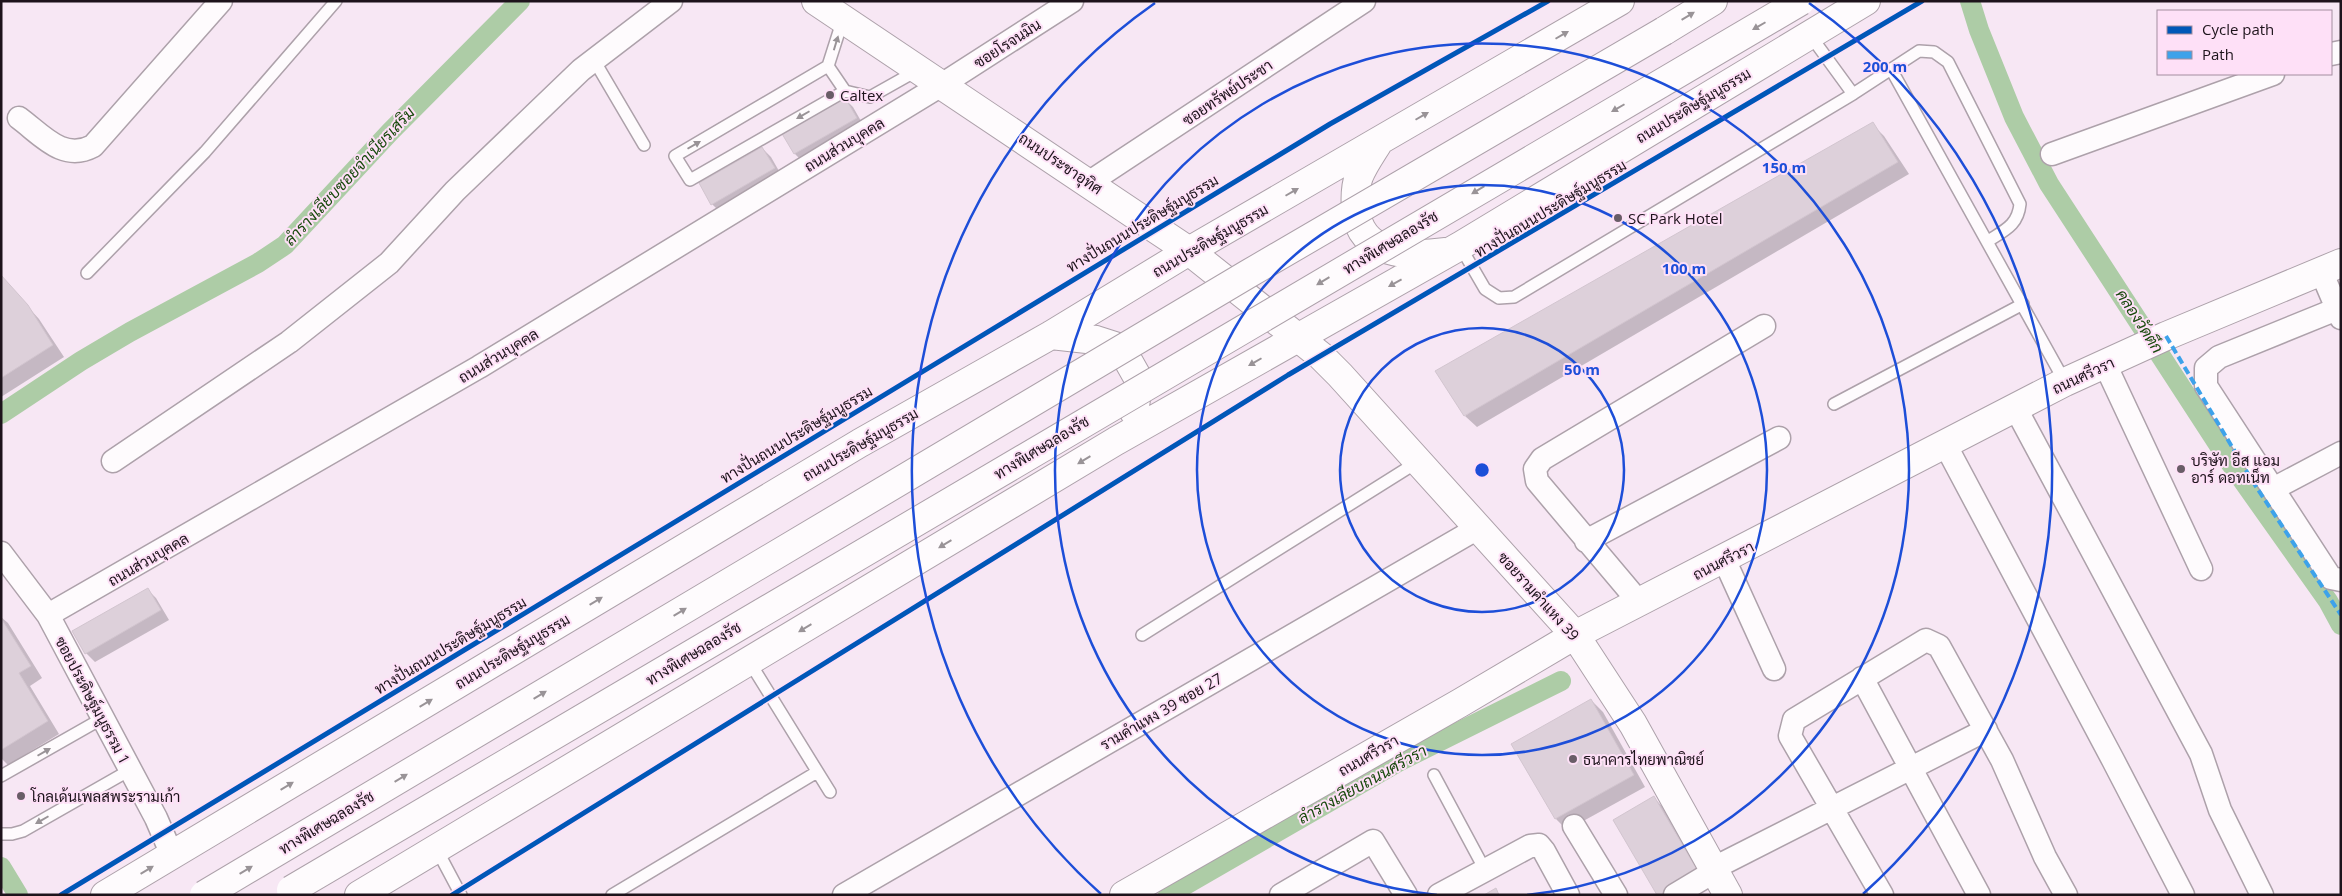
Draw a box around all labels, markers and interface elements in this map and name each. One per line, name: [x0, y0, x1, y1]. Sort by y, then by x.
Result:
legend: [2157, 10, 2332, 75]
one-way arrow: [1682, 12, 1695, 21]
street label: ซอยโรจนมิน: [970, 14, 1044, 72]
text: Cycle path: [2202, 19, 2274, 39]
one-way arrow: [1752, 21, 1765, 30]
one-way arrow: [1555, 31, 1570, 39]
one-way arrow: [832, 35, 840, 50]
text: Path: [2202, 44, 2234, 64]
street label: ซอยทรัพย์ประชา: [1178, 54, 1276, 130]
text: 200 m: [1863, 56, 1907, 76]
street label: ถนนประดิษฐ์มนูธรรม: [1632, 63, 1755, 148]
place label: Caltex: [840, 85, 883, 105]
marker: Caltex: [824, 89, 836, 101]
water label: ลำรางเลียบซอยจำเนียรเสริม: [279, 102, 419, 250]
one-way arrow: [1612, 103, 1625, 112]
one-way arrow: [796, 111, 810, 120]
street label: ถนนส่วนบุคคล: [800, 112, 889, 178]
one-way arrow: [1415, 112, 1428, 121]
street label: ถนนประชาอุทิศ: [1014, 128, 1107, 200]
one-way arrow: [688, 140, 701, 149]
street label: ทางปั่นถนนประดิษฐ์มนูธรรม: [1468, 152, 1630, 262]
text: 150 m: [1762, 157, 1806, 177]
street label: ทางปั่นถนนประดิษฐ์มนูธรรม: [1063, 170, 1221, 276]
one-way arrow: [1472, 185, 1485, 194]
one-way arrow: [1285, 187, 1298, 196]
street label: ถนนประดิษฐ์มนูธรรม: [1149, 200, 1271, 280]
street label: ทางพิเศษฉลองรัช: [1339, 206, 1441, 278]
place label: SC Park Hotel: [1628, 208, 1722, 228]
marker: SC Park Hotel: [1612, 212, 1624, 224]
text: 100 m: [1662, 258, 1706, 278]
one-way arrow: [1317, 277, 1330, 286]
one-way arrow: [1387, 279, 1402, 287]
water label: คลองวัดตึก: [2111, 285, 2169, 357]
street label: ถนนส่วนบุคคล: [454, 323, 543, 389]
street label: ถนนศรีวรา: [2049, 352, 2117, 398]
one-way arrow: [1248, 357, 1262, 366]
text: 50 m: [1564, 359, 1600, 379]
street label: ทางปั่นถนนประดิษฐ์มนูธรรม: [717, 381, 875, 487]
street label: ถนนประดิษฐ์มนูธรรม: [799, 404, 921, 484]
street label: ทางพิเศษฉลองรัช: [990, 411, 1092, 483]
place label: บริษัท อีส แอม อาร์ ดอทเน็ท: [2191, 450, 2280, 487]
one-way arrow: [1077, 456, 1090, 465]
centre of rings: [1473, 461, 1491, 479]
marker: บริษัท อีส แอม อาร์ ดอทเน็ท: [2175, 463, 2187, 475]
street label: ถนนส่วนบุคคล: [104, 528, 193, 592]
street label: ถนนศรีวรา: [1689, 536, 1757, 584]
one-way arrow: [938, 540, 951, 549]
street label: ซอยรามคำแหง 39: [1494, 547, 1584, 645]
street label: ทางปั่นถนนประดิษฐ์มนูธรรม: [371, 592, 529, 698]
one-way arrow: [589, 597, 602, 606]
one-way arrow: [674, 607, 687, 616]
street label: ถนนประดิษฐ์มนูธรรม: [451, 610, 573, 692]
street label: ทางพิเศษฉลองรัช: [642, 617, 744, 689]
one-way arrow: [799, 623, 812, 632]
street label: ซอยประดิษฐ์มนูธรรม 1: [50, 633, 135, 768]
street label: รามคำแหง 39 ซอย 27: [1096, 668, 1226, 754]
one-way arrow: [534, 691, 547, 700]
one-way arrow: [420, 698, 433, 707]
street label: ถนนศรีวรา: [1334, 730, 1402, 780]
water label: ลำรางเลียบถนนศรีวรา: [1294, 739, 1431, 829]
one-way arrow: [37, 747, 50, 756]
place label: ธนาคารไทยพาณิชย์: [1583, 749, 1704, 769]
marker: ธนาคารไทยพาณิชย์: [1567, 753, 1579, 765]
one-way arrow: [394, 774, 407, 783]
one-way arrow: [280, 782, 293, 791]
place label: โกลเด้นเพลสพระรามเก้า: [30, 786, 180, 806]
street label: ทางพิเศษฉลองรัช: [275, 786, 377, 858]
marker: โกลเด้นเพลสพระรามเก้า: [15, 790, 27, 802]
one-way arrow: [36, 815, 49, 824]
one-way arrow: [141, 865, 154, 874]
one-way arrow: [238, 866, 253, 874]

